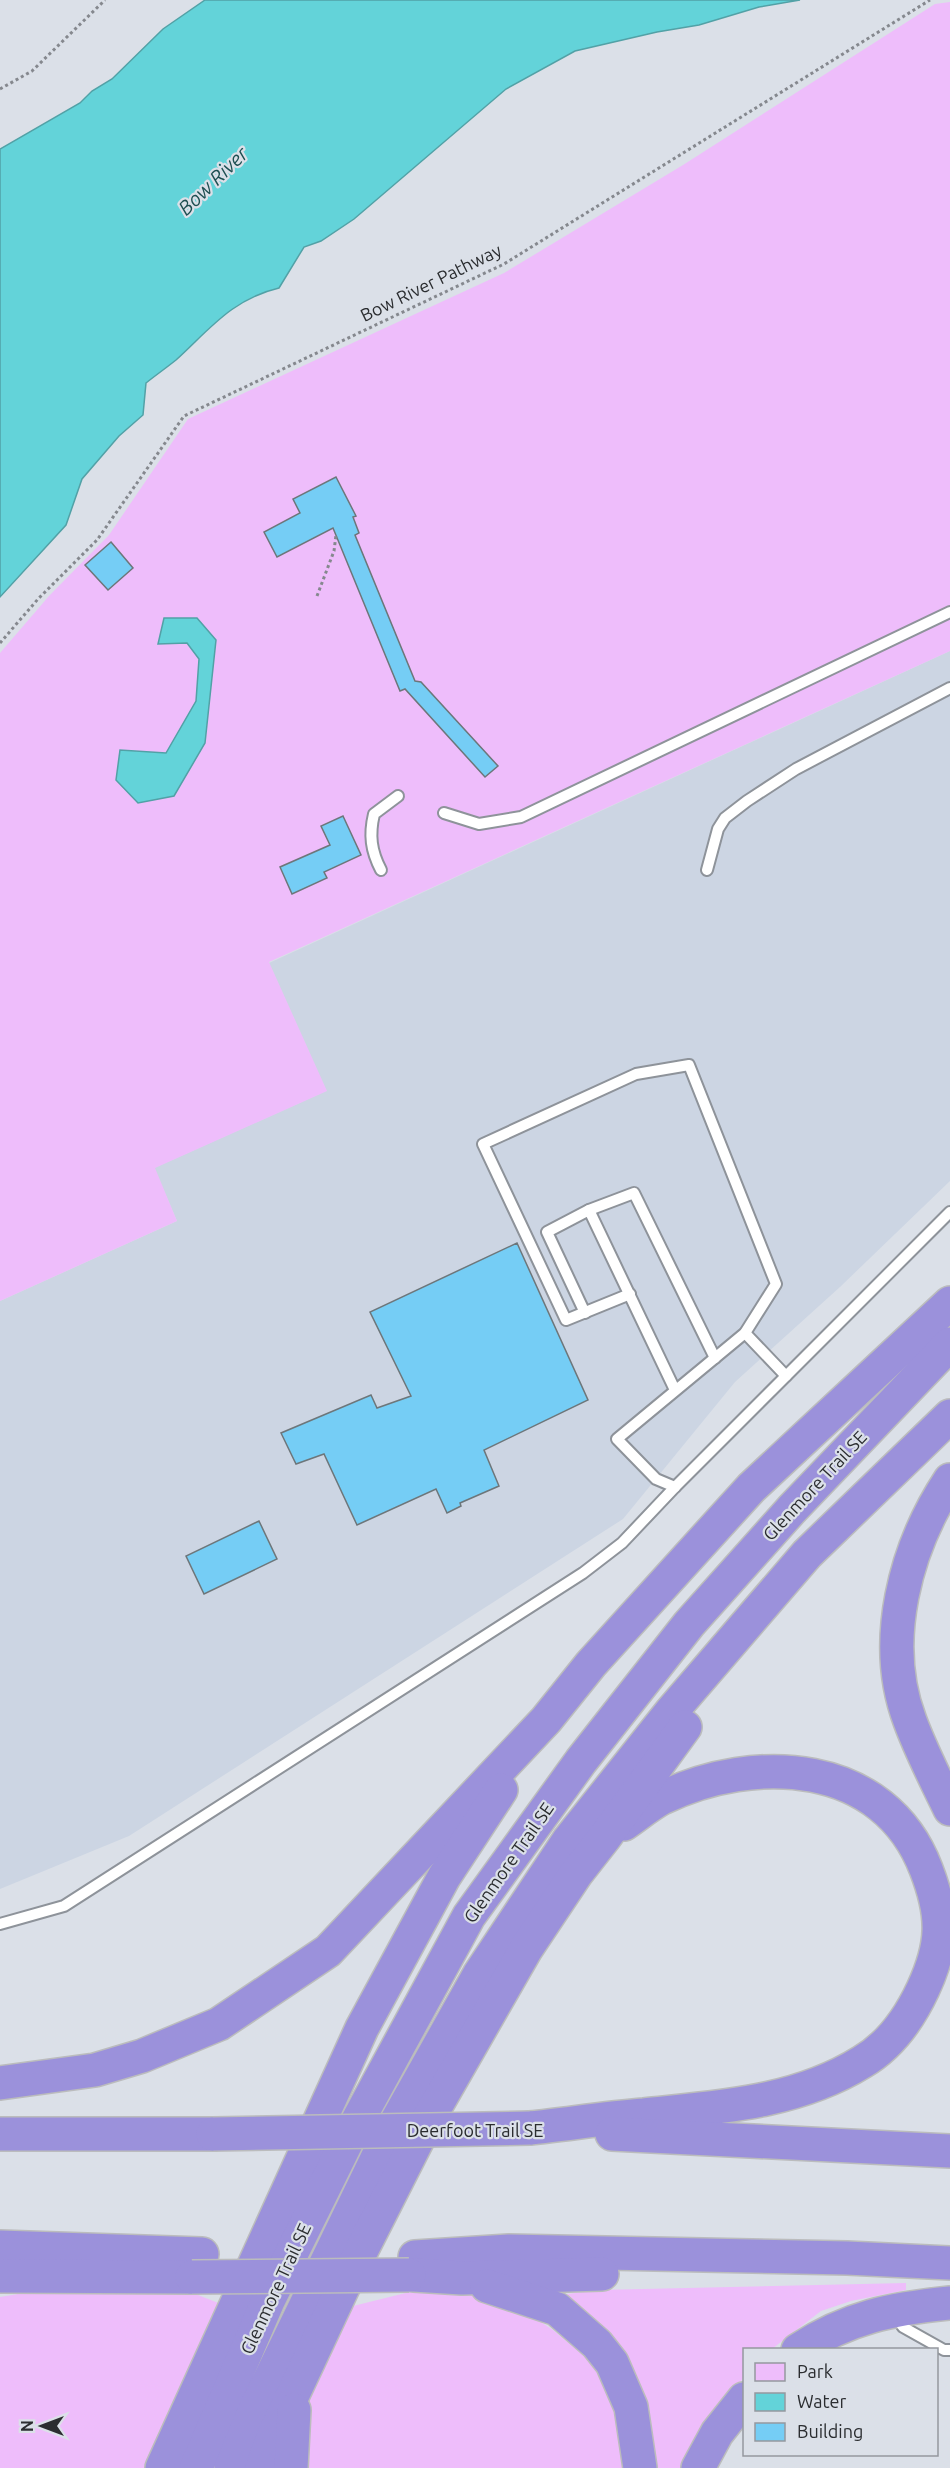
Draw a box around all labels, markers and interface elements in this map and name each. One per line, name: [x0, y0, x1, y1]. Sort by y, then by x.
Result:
water label: Bow River: [173, 141, 253, 219]
street label: Bow River Pathway: [357, 239, 505, 325]
street label: Glenmore Trail SE: [759, 1427, 870, 1544]
street label: Glenmore Trail SE: [459, 1799, 557, 1926]
street label: Deerfoot Trail SE: [407, 2120, 543, 2140]
street label: Glenmore Trail SE: [236, 2220, 314, 2357]
legend: [743, 2348, 938, 2456]
text: Park: [797, 2361, 833, 2381]
text: Water: [797, 2391, 847, 2411]
north arrow: [12, 2396, 72, 2456]
text: N: [18, 2420, 36, 2432]
text: Building: [797, 2421, 863, 2441]

